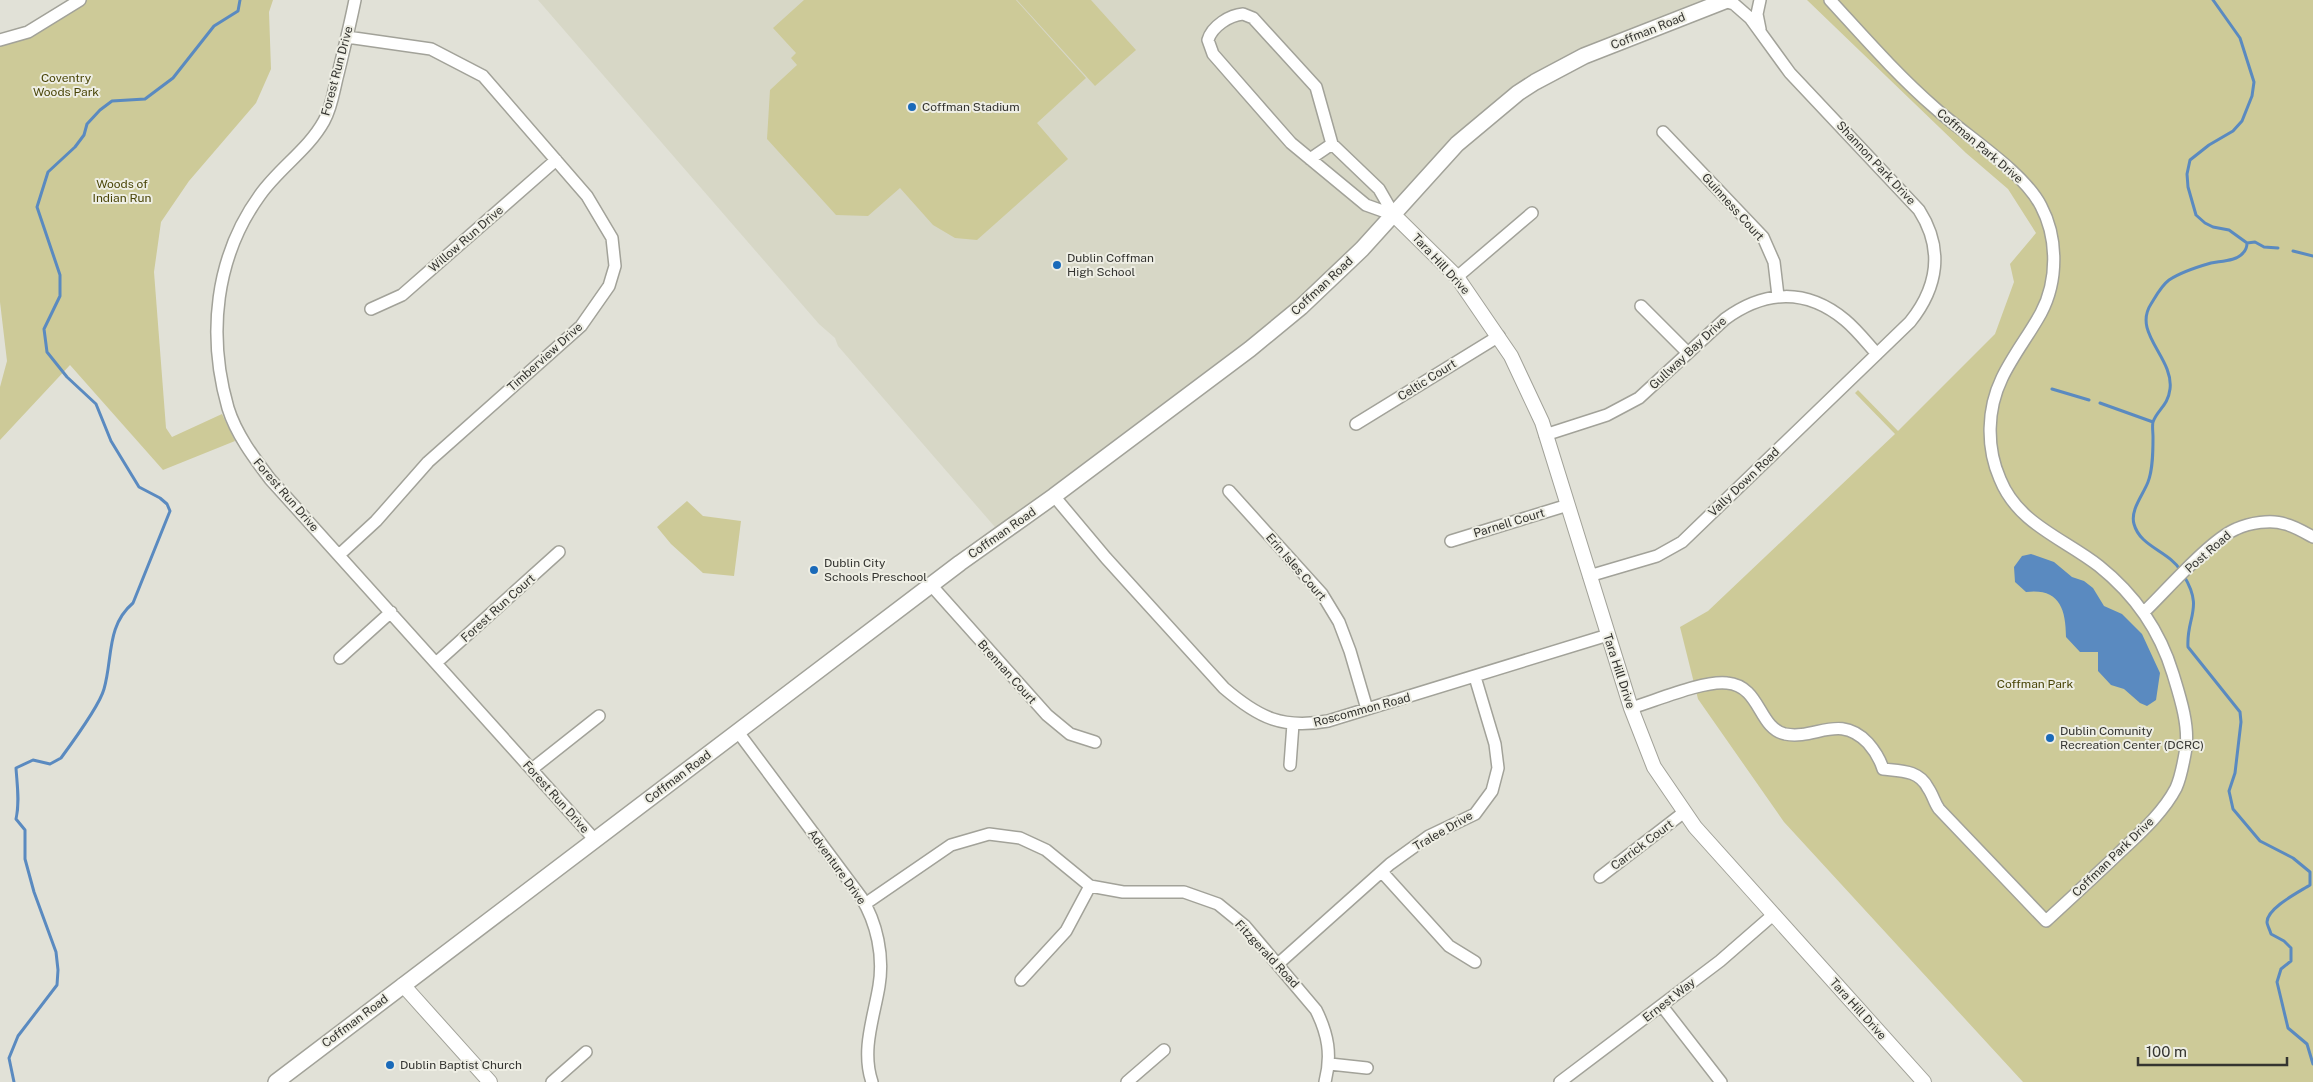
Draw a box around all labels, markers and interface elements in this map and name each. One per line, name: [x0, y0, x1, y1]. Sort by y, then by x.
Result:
street label: Coffman Road: [1609, 10, 1687, 52]
street label: Forest Run Drive: [318, 24, 356, 117]
park label: Coventry Woods Park: [33, 71, 99, 99]
place label: Coffman Stadium: [922, 100, 1020, 114]
marker: Coffman Stadium: [906, 101, 918, 113]
street label: Coffman Park Drive: [1934, 106, 2026, 186]
street label: Shannon Park Drive: [1834, 118, 1919, 208]
street label: Guinness Court: [1699, 170, 1767, 244]
park label: Woods of Indian Run: [93, 177, 152, 205]
street label: Willow Run Drive: [426, 203, 506, 275]
street label: Tara Hill Drive: [1409, 231, 1473, 297]
place label: Dublin Coffman High School: [1067, 251, 1154, 279]
street label: Coffman Road: [1288, 254, 1356, 318]
marker: Dublin Coffman High School: [1051, 259, 1063, 271]
street label: Gullway Bay Drive: [1647, 314, 1730, 392]
street label: Timberview Drive: [505, 320, 586, 394]
street label: Celtic Court: [1395, 356, 1459, 404]
street label: Vally Down Road: [1706, 445, 1782, 519]
street label: Forest Run Drive: [250, 456, 322, 535]
street label: Coffman Road: [966, 505, 1038, 561]
street label: Parnell Court: [1472, 505, 1547, 540]
street label: Post Road: [2182, 528, 2234, 576]
street label: Erin Isles Court: [1263, 530, 1329, 604]
place label: Dublin City Schools Preschool: [824, 556, 927, 584]
marker: Dublin City Schools Preschool: [808, 564, 820, 576]
street label: Forest Run Court: [458, 571, 538, 645]
street label: Tara Hill Drive: [1600, 632, 1638, 710]
street label: Brennan Court: [975, 637, 1040, 707]
park label: Coffman Park: [1997, 677, 2073, 691]
street label: Roscommon Road: [1312, 690, 1412, 730]
place label: Dublin Comunity Recreation Center (DCRC): [2060, 724, 2204, 752]
marker: Dublin Comunity Recreation Center (DCRC): [2044, 732, 2056, 744]
street label: Coffman Road: [642, 748, 714, 806]
street label: Forest Run Drive: [520, 758, 592, 836]
street label: Tralee Drive: [1411, 808, 1475, 854]
street label: Coffman Park Drive: [2069, 814, 2157, 900]
street label: Carrick Court: [1608, 817, 1676, 873]
street label: Adventure Drive: [805, 827, 869, 907]
street label: Fitzgerald Road: [1232, 917, 1302, 991]
street label: Ernest Way: [1640, 975, 1698, 1025]
street label: Tara Hill Drive: [1827, 975, 1889, 1043]
street label: Coffman Road: [319, 992, 391, 1050]
scale bar: [2138, 1034, 2287, 1066]
text: 100 m: [2146, 1043, 2187, 1060]
place label: Dublin Baptist Church: [400, 1058, 522, 1072]
marker: Dublin Baptist Church: [384, 1059, 396, 1071]

